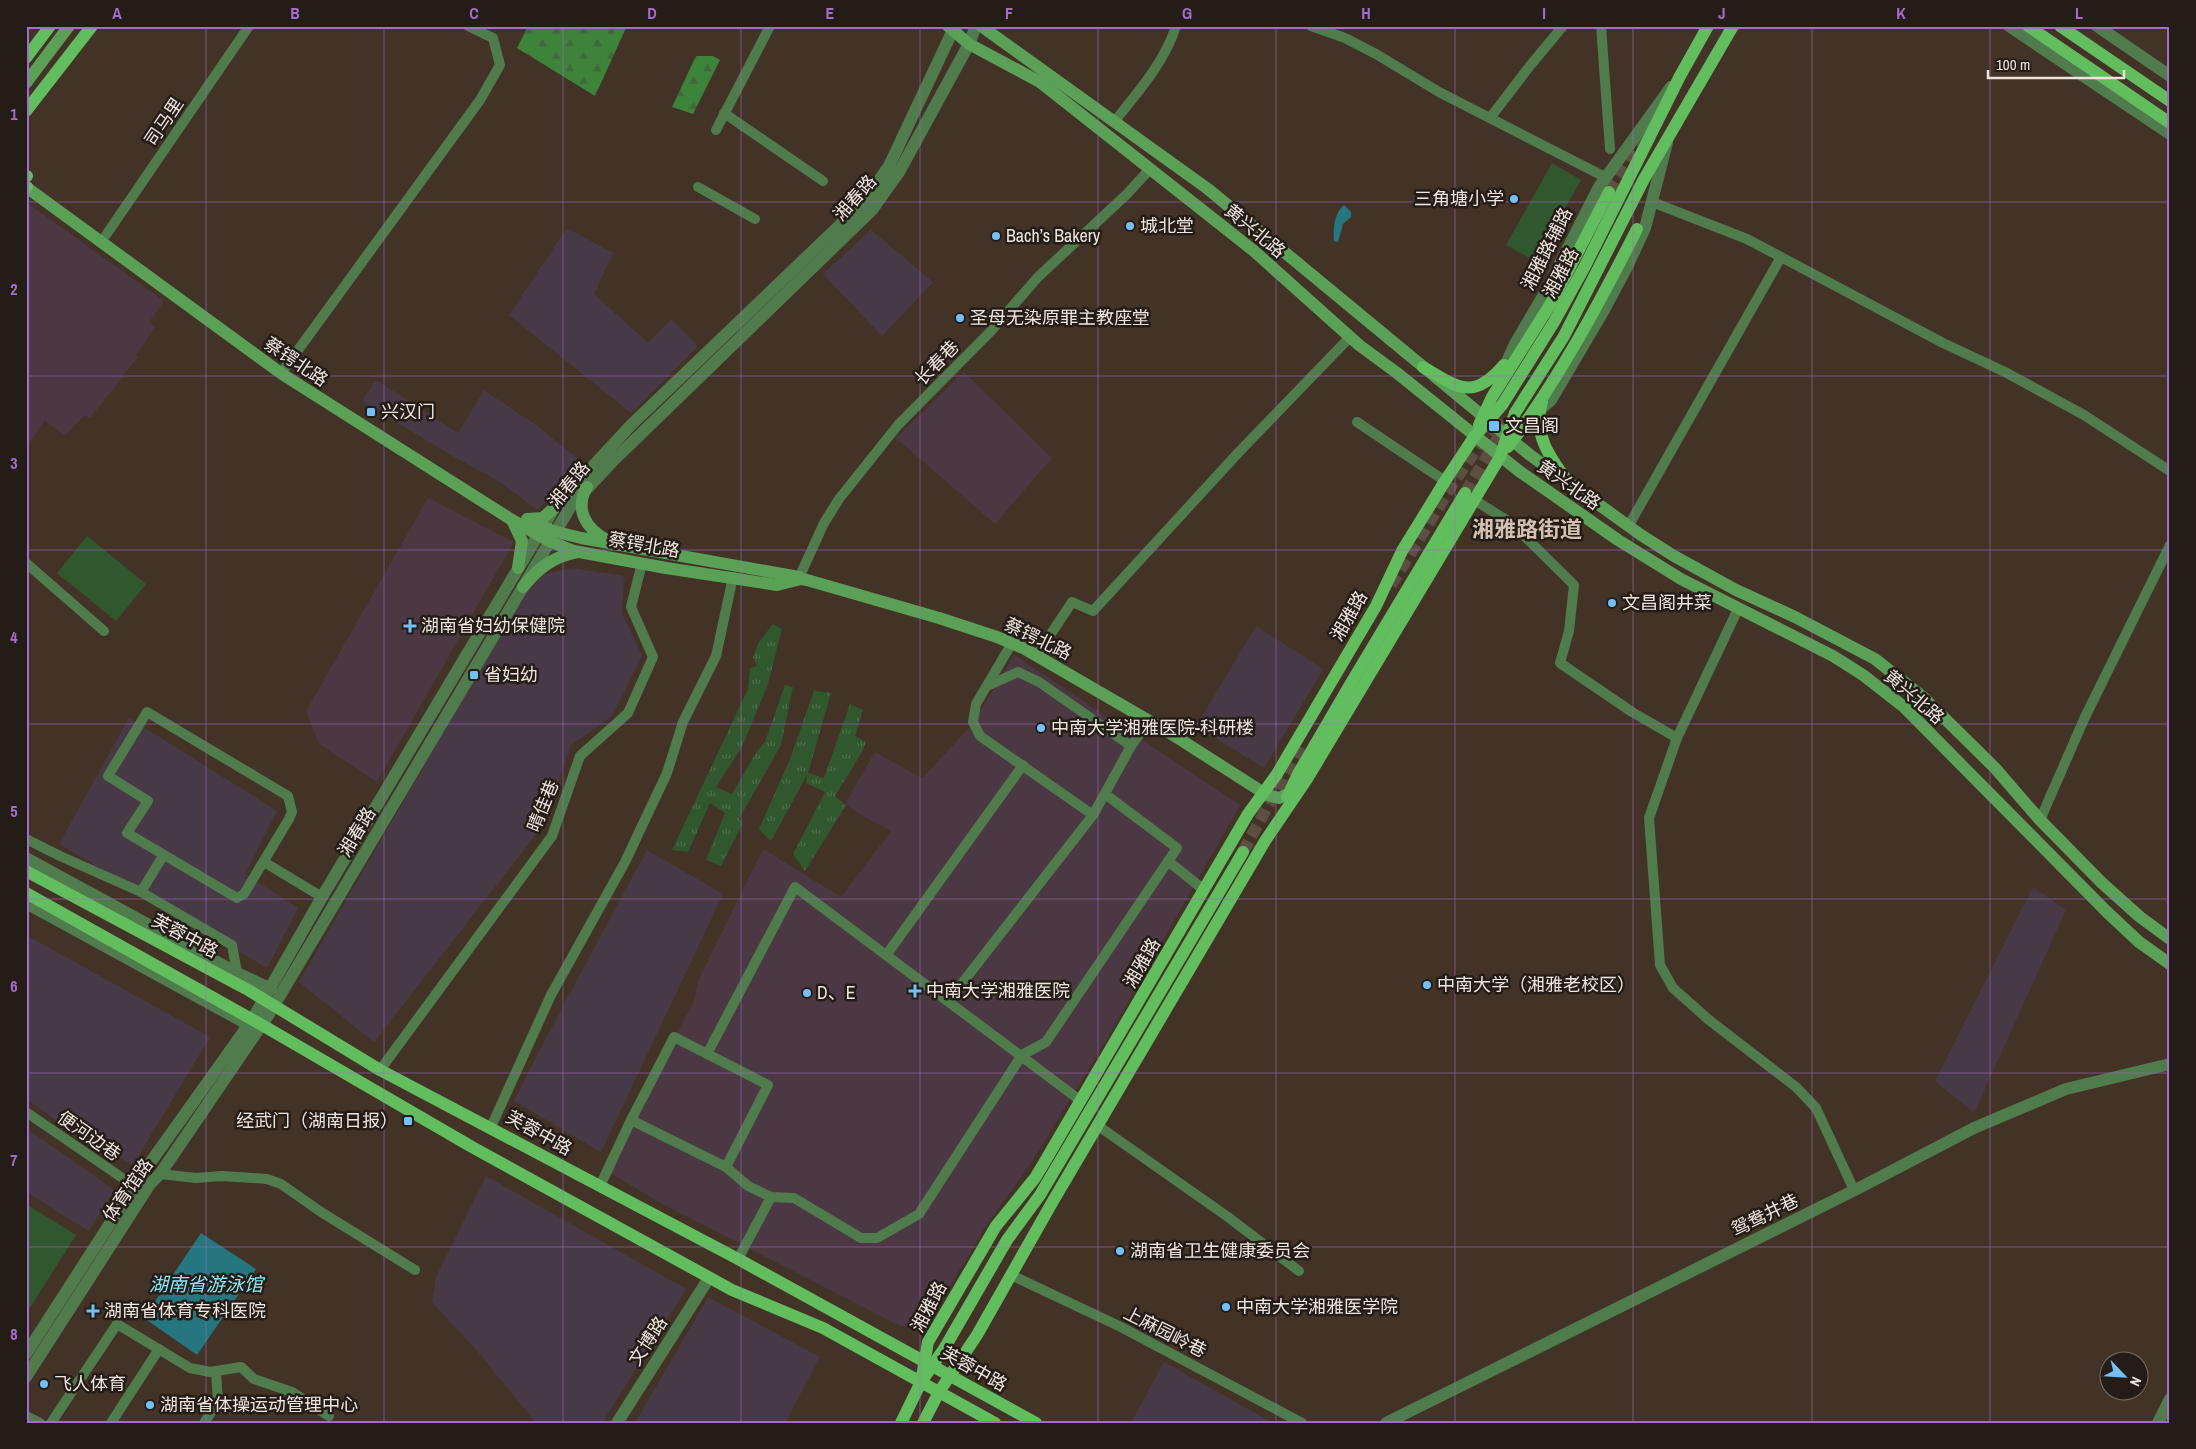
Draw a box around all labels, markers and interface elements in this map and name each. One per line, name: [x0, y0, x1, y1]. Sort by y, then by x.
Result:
text: A: [112, 2, 122, 24]
text: B: [290, 2, 300, 24]
text: C: [469, 2, 479, 24]
text: D: [647, 2, 657, 24]
text: E: [826, 2, 835, 24]
text: F: [1005, 2, 1013, 24]
text: G: [1182, 2, 1192, 24]
text: H: [1361, 2, 1371, 24]
text: I: [1542, 2, 1546, 24]
text: J: [1718, 2, 1726, 24]
text: K: [1896, 2, 1906, 24]
text: L: [2075, 2, 2083, 24]
scale bar: [1988, 48, 2125, 80]
text: 100 m: [1996, 54, 2030, 75]
street label: 司马里: [138, 92, 189, 151]
text: 1: [10, 103, 18, 125]
street label: 湘春路: [827, 169, 882, 226]
place label: 三角塘小学: [1414, 186, 1504, 211]
marker: 三角塘小学: [1508, 193, 1520, 205]
street label: 黄兴北路: [1220, 198, 1291, 263]
street label: 湘雅路辅路: [1517, 204, 1577, 294]
place label: 城北堂: [1140, 213, 1194, 238]
marker: 城北堂: [1124, 220, 1136, 232]
place label: Bach’s Bakery: [1006, 223, 1101, 248]
marker: Bach’s Bakery: [990, 230, 1002, 242]
street label: 湘雅路: [1539, 244, 1583, 302]
text: 2: [10, 278, 18, 300]
place label: 圣母无染原罪主教座堂: [970, 305, 1150, 330]
marker: 圣母无染原罪主教座堂: [954, 312, 966, 324]
street label: 蔡锷北路: [259, 331, 333, 392]
street label: 长春巷: [909, 335, 964, 391]
place label: 兴汉门: [381, 399, 435, 424]
marker: 兴汉门: [365, 406, 377, 418]
place label: 文昌阁: [1505, 413, 1559, 438]
marker: 文昌阁: [1487, 419, 1501, 433]
text: 3: [10, 452, 18, 474]
street label: 黄兴北路: [1533, 454, 1606, 515]
street label: 湘春路: [542, 456, 595, 514]
district label: 湘雅路街道: [1472, 514, 1582, 544]
street label: 蔡锷北路: [606, 526, 682, 563]
street label: 湘雅路: [1324, 586, 1373, 645]
place label: 文昌阁井菜: [1622, 590, 1712, 615]
marker: 文昌阁井菜: [1606, 597, 1618, 609]
street label: 蔡锷北路: [1000, 612, 1076, 666]
place label: 湖南省妇幼保健院: [421, 613, 565, 638]
marker: 湖南省妇幼保健院: [403, 619, 417, 633]
text: 4: [10, 626, 18, 648]
place label: 省妇幼: [484, 662, 538, 687]
street label: 黄兴北路: [1879, 664, 1950, 730]
marker: 省妇幼: [468, 669, 480, 681]
place label: 中南大学湘雅医院-科研楼: [1051, 715, 1254, 740]
marker: 中南大学湘雅医院-科研楼: [1035, 722, 1047, 734]
street label: 晴佳巷: [521, 776, 564, 836]
text: 5: [10, 800, 18, 822]
street label: 湘春路: [332, 802, 381, 861]
street label: 芙蓉中路: [148, 908, 223, 963]
street label: 湘雅路: [1117, 933, 1166, 992]
place label: 中南大学（湘雅老校区）: [1437, 972, 1635, 997]
text: 6: [10, 975, 18, 997]
place label: 中南大学湘雅医院: [926, 978, 1070, 1003]
marker: 中南大学（湘雅老校区）: [1421, 979, 1433, 991]
place label: D、E: [817, 980, 856, 1005]
marker: 中南大学湘雅医院: [908, 984, 922, 998]
marker: D、E: [801, 987, 813, 999]
street label: 芙蓉中路: [502, 1104, 577, 1161]
street label: 便河边巷: [53, 1105, 126, 1166]
place label: 经武门（湖南日报）: [236, 1108, 398, 1133]
marker: 经武门（湖南日报）: [402, 1115, 414, 1127]
text: 7: [10, 1149, 18, 1171]
street label: 体育馆路: [97, 1153, 158, 1226]
street label: 鸳鸯井巷: [1727, 1188, 1803, 1242]
place label: 湖南省卫生健康委员会: [1130, 1238, 1310, 1263]
marker: 湖南省卫生健康委员会: [1114, 1245, 1126, 1257]
water label: 湖南省游泳馆: [149, 1271, 266, 1297]
street label: 湘雅路: [905, 1277, 952, 1336]
place label: 中南大学湘雅医学院: [1236, 1294, 1398, 1319]
place label: 湖南省体育专科医院: [104, 1298, 266, 1323]
street label: 上麻园岭巷: [1119, 1300, 1211, 1363]
marker: 中南大学湘雅医学院: [1220, 1301, 1232, 1313]
marker: 湖南省体育专科医院: [86, 1304, 100, 1318]
street label: 文博路: [622, 1311, 673, 1370]
text: 8: [10, 1323, 18, 1345]
street label: 芙蓉中路: [937, 1340, 1012, 1397]
north arrow: [2098, 1352, 2148, 1402]
place label: 飞人体育: [54, 1371, 126, 1396]
text: N: [2126, 1374, 2146, 1389]
marker: 飞人体育: [38, 1378, 50, 1390]
place label: 湖南省体操运动管理中心: [160, 1392, 358, 1417]
marker: 湖南省体操运动管理中心: [144, 1399, 156, 1411]

